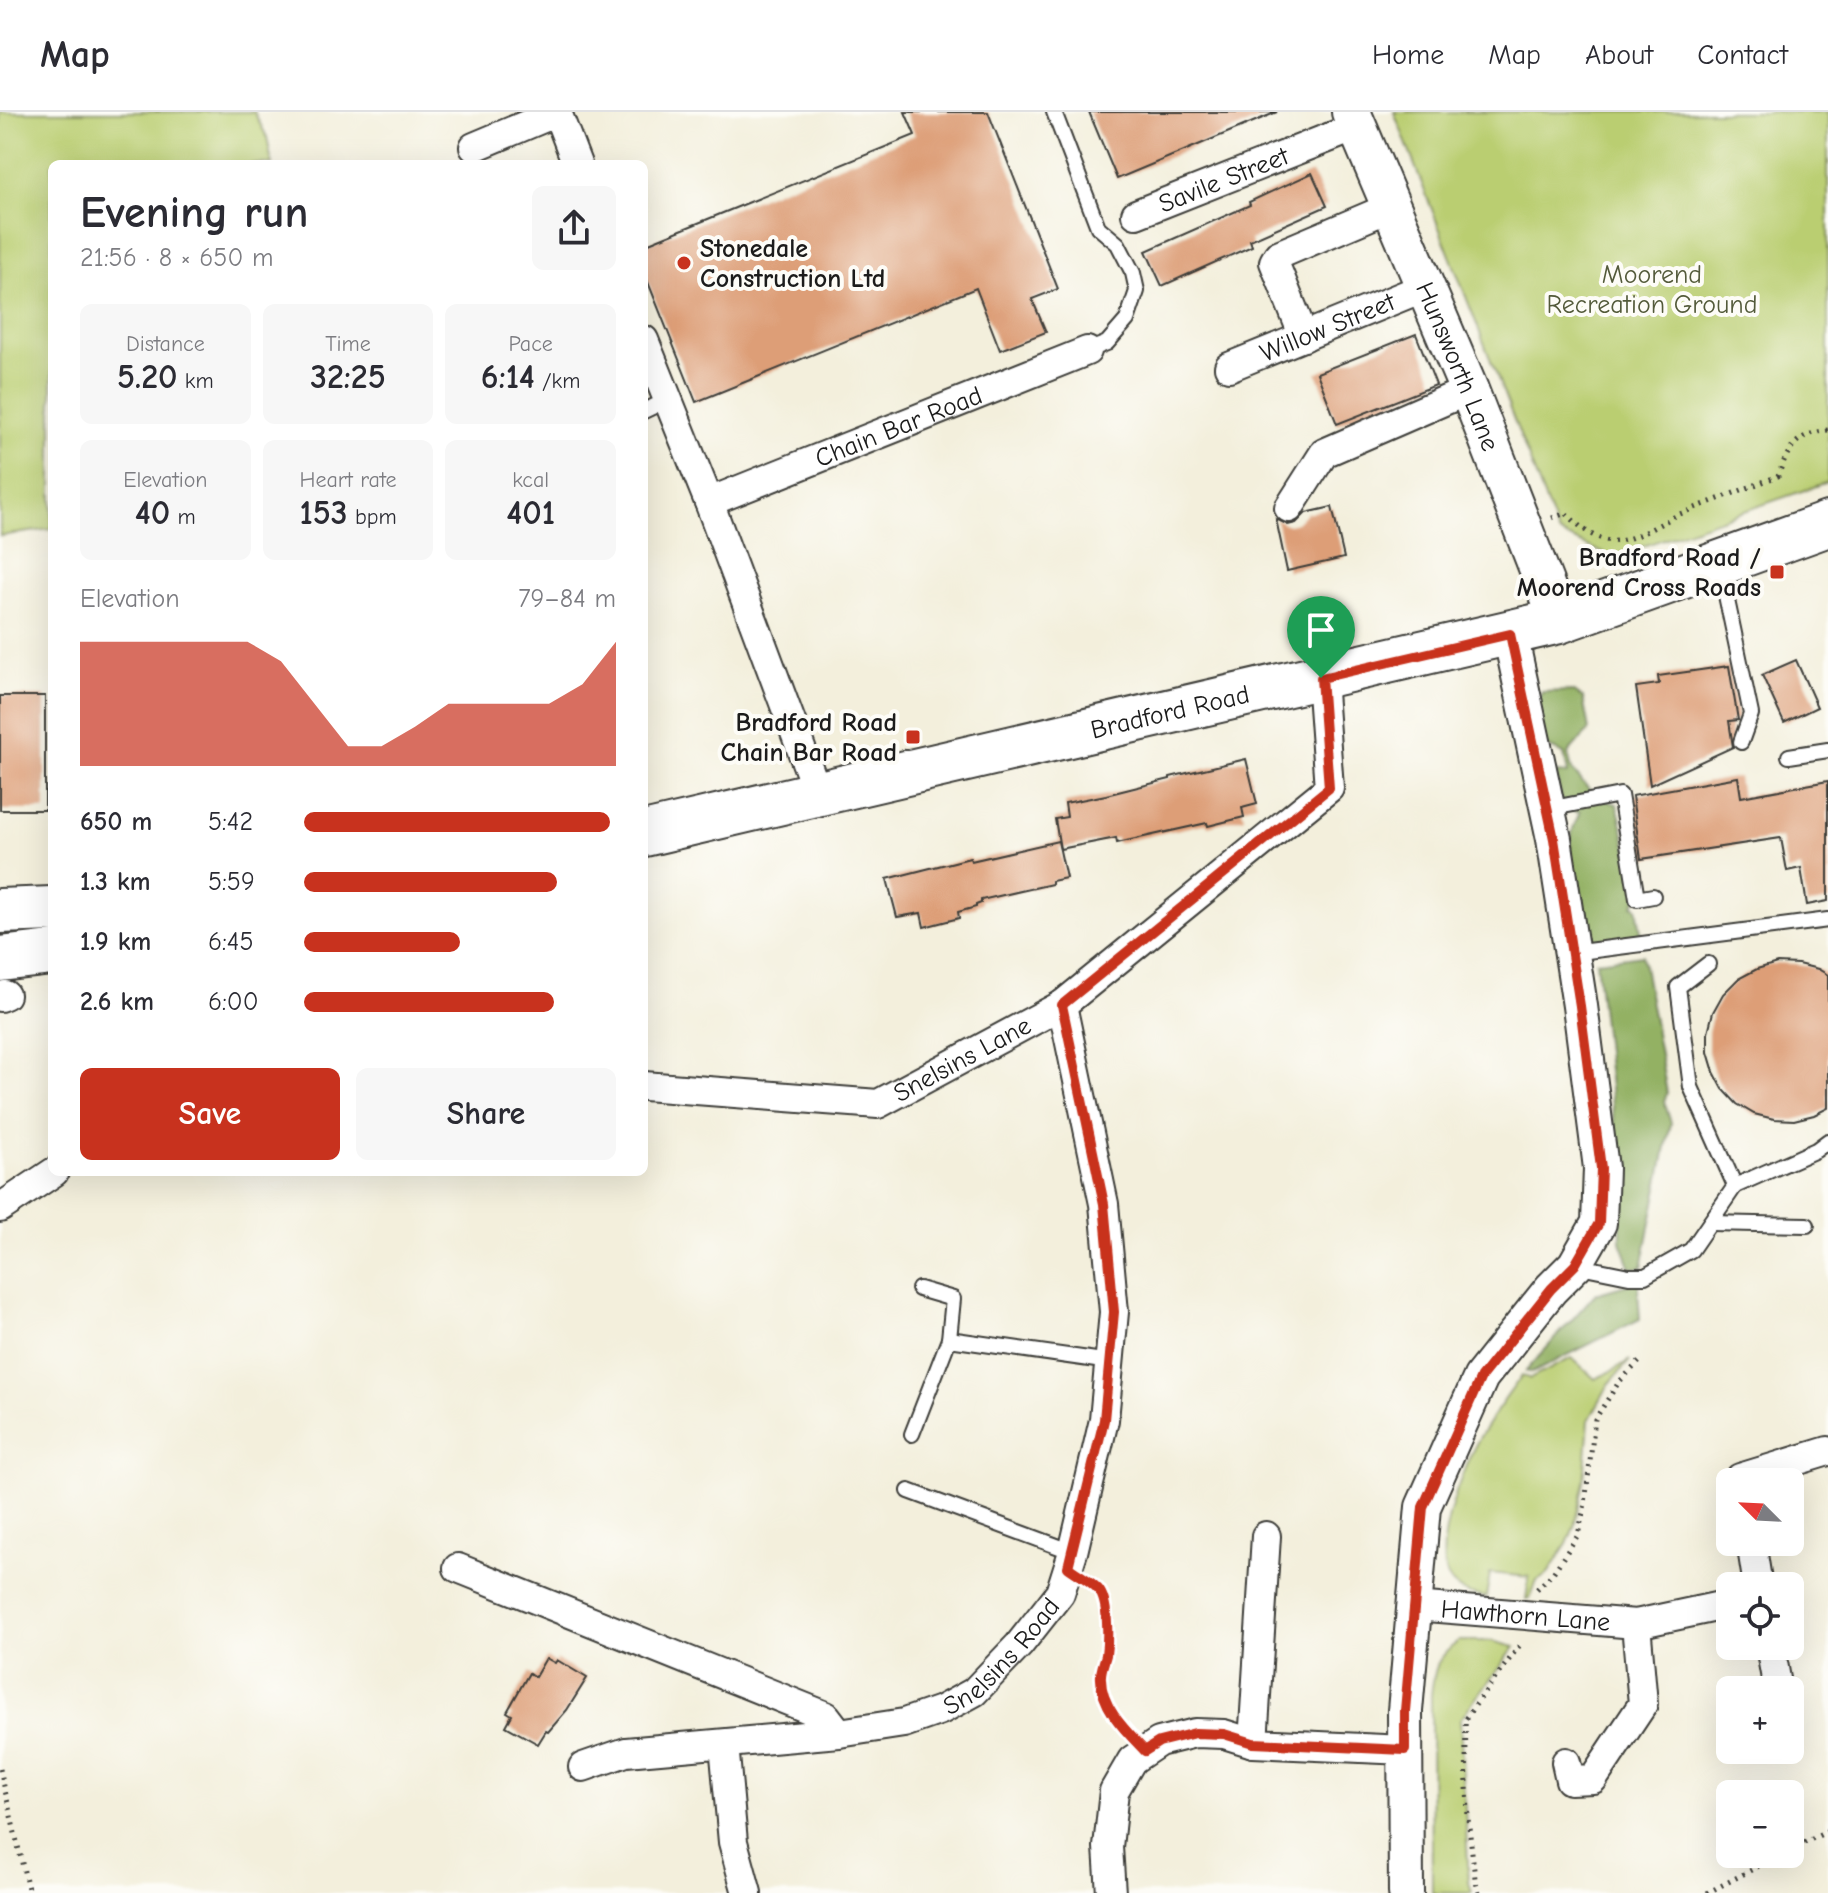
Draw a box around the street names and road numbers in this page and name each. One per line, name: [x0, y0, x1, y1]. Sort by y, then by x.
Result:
street label: Savile Street: [1155, 141, 1295, 220]
street label: Hunsworth Lane: [1409, 278, 1505, 455]
street label: Willow Street: [1256, 286, 1401, 369]
street label: Chain Bar Road: [811, 380, 987, 474]
street label: Bradford Road: [1088, 680, 1252, 746]
street label: Snelsins Lane: [889, 1011, 1036, 1109]
street label: Snelsins Road: [938, 1592, 1066, 1722]
street label: Hawthorn Lane: [1440, 1594, 1611, 1638]

